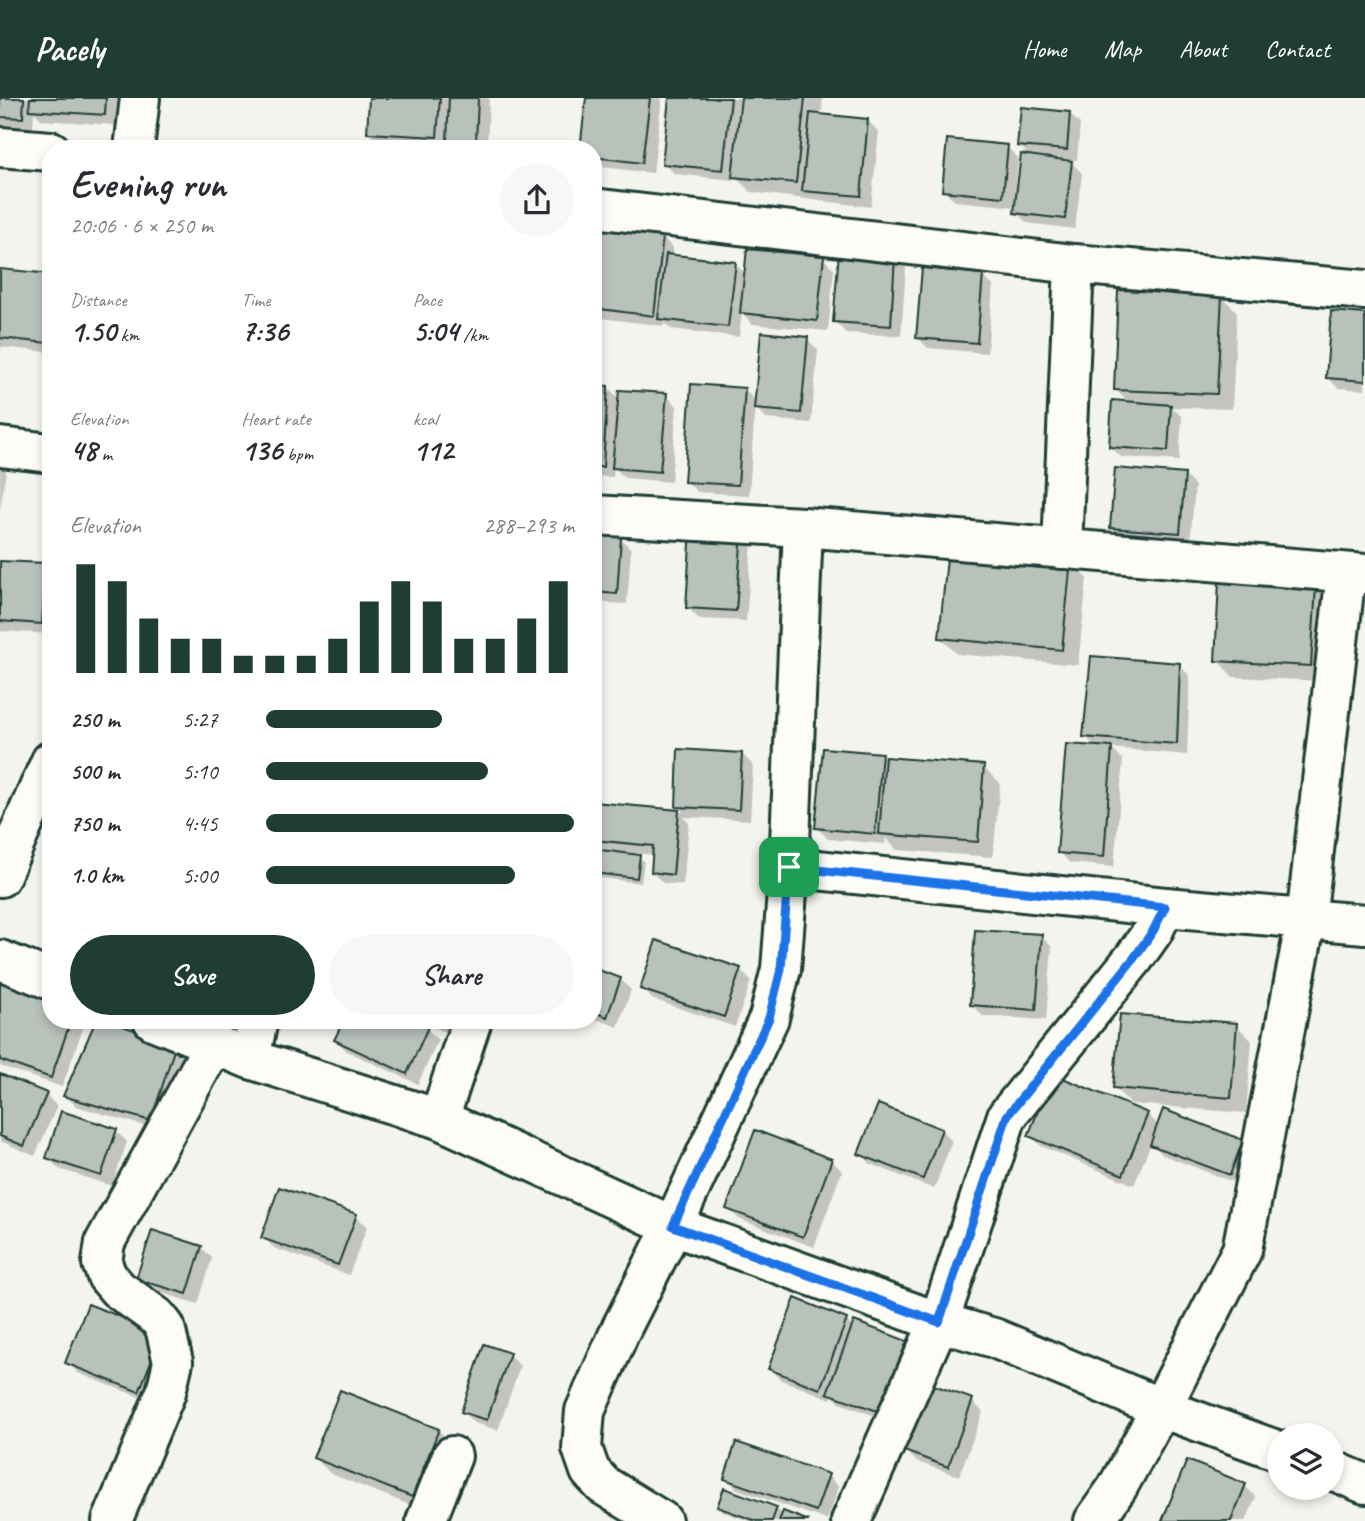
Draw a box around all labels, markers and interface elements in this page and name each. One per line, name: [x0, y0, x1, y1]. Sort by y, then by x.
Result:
text: Pacely: [35, 28, 104, 70]
text: Home: [1023, 34, 1066, 64]
text: Map: [1104, 34, 1141, 64]
text: About: [1179, 34, 1227, 64]
text: Contact: [1265, 34, 1330, 64]
text: Evening run: [70, 161, 226, 208]
button: share: [500, 163, 574, 237]
text: 20:06 · 6 × 250 m: [70, 211, 213, 240]
text: Distance: [70, 288, 127, 312]
text: Time: [241, 288, 270, 312]
text: Pace: [413, 288, 442, 312]
text: 1.50: [70, 312, 116, 350]
text: 7:36: [241, 312, 288, 350]
text: 5:04: [413, 312, 459, 350]
text: km: [116, 323, 139, 347]
text: /km: [459, 323, 488, 347]
text: Elevation: [70, 407, 128, 431]
text: Heart rate: [241, 407, 311, 431]
text: kcal: [413, 407, 438, 431]
text: 48: [70, 431, 97, 469]
text: 136: [241, 431, 282, 469]
text: 112: [413, 431, 453, 469]
text: m: [97, 442, 112, 466]
text: bpm: [282, 442, 313, 466]
text: Elevation: [70, 511, 141, 540]
text: 288–293 m: [483, 511, 574, 540]
text: 250 m: [70, 705, 119, 734]
text: 5:27: [182, 705, 218, 734]
text: 500 m: [70, 757, 119, 786]
text: 5:10: [182, 757, 218, 786]
text: 750 m: [70, 809, 119, 838]
text: 4:45: [182, 809, 218, 838]
pin: [759, 837, 819, 897]
icon: arrive: [770, 848, 808, 886]
text: 1.0 km: [70, 861, 124, 890]
text: 5:00: [182, 861, 218, 890]
button: Save: [70, 935, 315, 1015]
button: Share: [329, 935, 574, 1015]
map controls: [1267, 1423, 1344, 1500]
button: layers: [1267, 1423, 1344, 1500]

